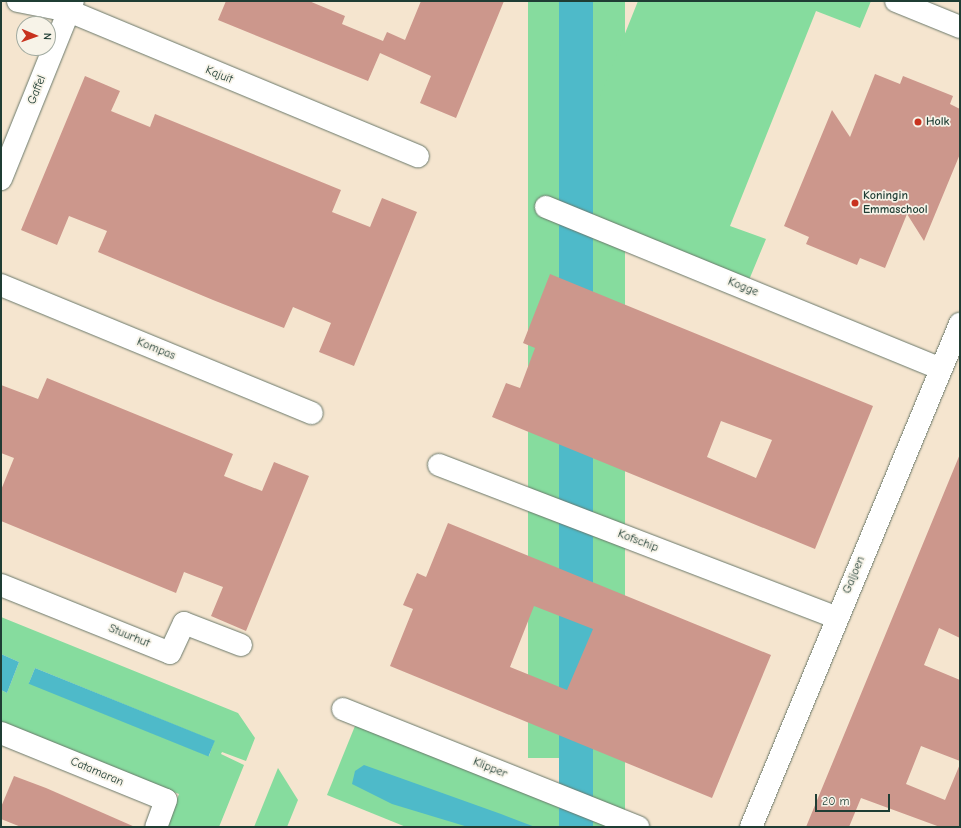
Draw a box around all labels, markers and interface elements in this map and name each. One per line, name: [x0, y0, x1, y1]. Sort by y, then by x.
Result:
north arrow: [16, 16, 56, 56]
text: N: [41, 33, 54, 40]
street label: Kajuit: [203, 63, 235, 87]
street label: Gaffel: [25, 73, 49, 107]
place label: Holk: [926, 115, 949, 129]
marker: Holk: [913, 117, 923, 127]
place label: Koningin Emmaschool: [863, 189, 928, 217]
marker: Koningin Emmaschool: [850, 198, 860, 208]
street label: Kogge: [726, 274, 760, 300]
street label: Kompas: [135, 335, 177, 363]
street label: Kofschip: [616, 527, 660, 555]
street label: Galjoen: [840, 554, 868, 596]
street label: Stuurhut: [106, 621, 152, 651]
street label: Catamaran: [68, 754, 126, 790]
street label: Klipper: [471, 755, 509, 781]
scale bar: [817, 786, 892, 812]
text: 20 m: [822, 794, 850, 808]

